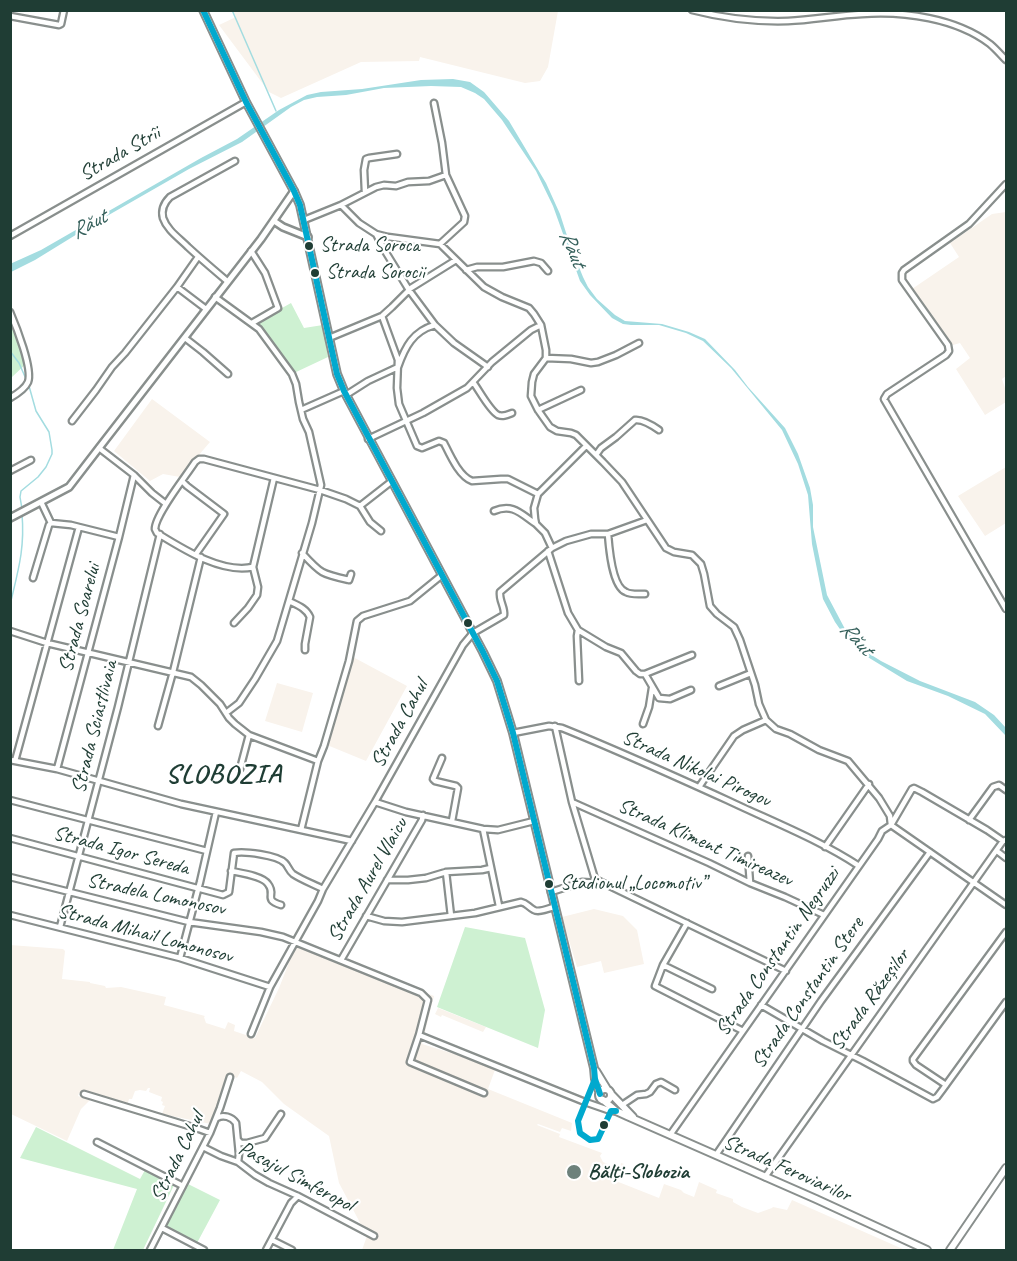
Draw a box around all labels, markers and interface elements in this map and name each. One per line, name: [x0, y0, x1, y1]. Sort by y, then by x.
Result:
street label: Strada Strîi: [75, 121, 165, 187]
water label: Răut: [66, 205, 112, 245]
water label: Răut: [553, 227, 591, 271]
place label: Strada Soroca: [320, 234, 419, 258]
marker: Strada Soroca: [303, 240, 315, 252]
place label: Strada Sorocii: [326, 261, 425, 285]
marker: Strada Sorocii: [309, 267, 321, 279]
street label: Strada Soarelui: [53, 561, 107, 675]
unlabelled marker: [462, 617, 474, 629]
water label: Răut: [834, 617, 878, 661]
street label: Strada Sciastlivaia: [66, 658, 124, 796]
street label: Strada Cahul: [366, 676, 434, 772]
street label: Strada Nikolai Pirogov: [618, 725, 774, 813]
district label: SLOBOZIA: [166, 759, 282, 791]
street label: Strada Kliment Timireazev: [614, 793, 796, 893]
street label: Strada Aurel Vlaicu: [322, 813, 414, 947]
street label: Strada Igor Sereda: [50, 821, 192, 881]
street label: Strada Constantin Negruzzi: [710, 863, 846, 1041]
street label: Stradela Lomonosov: [85, 868, 227, 922]
place label: Stadionul „Locomotiv”: [560, 872, 706, 896]
marker: Stadionul „Locomotiv”: [543, 878, 555, 890]
street label: Strada Mihail Lomonosov: [55, 899, 235, 969]
street label: Strada Constantin Stere: [746, 912, 870, 1074]
street label: Strada Răzeșilor: [825, 944, 915, 1056]
street label: Strada Cahul: [146, 1108, 210, 1206]
unlabelled marker: [598, 1119, 610, 1131]
street label: Strada Feroviarilor: [719, 1130, 855, 1208]
street label: Pasajul Simferopol: [234, 1136, 358, 1218]
place label: Bălți-Slobozia: [588, 1159, 689, 1185]
marker: Bălți-Slobozia: [565, 1163, 583, 1181]

